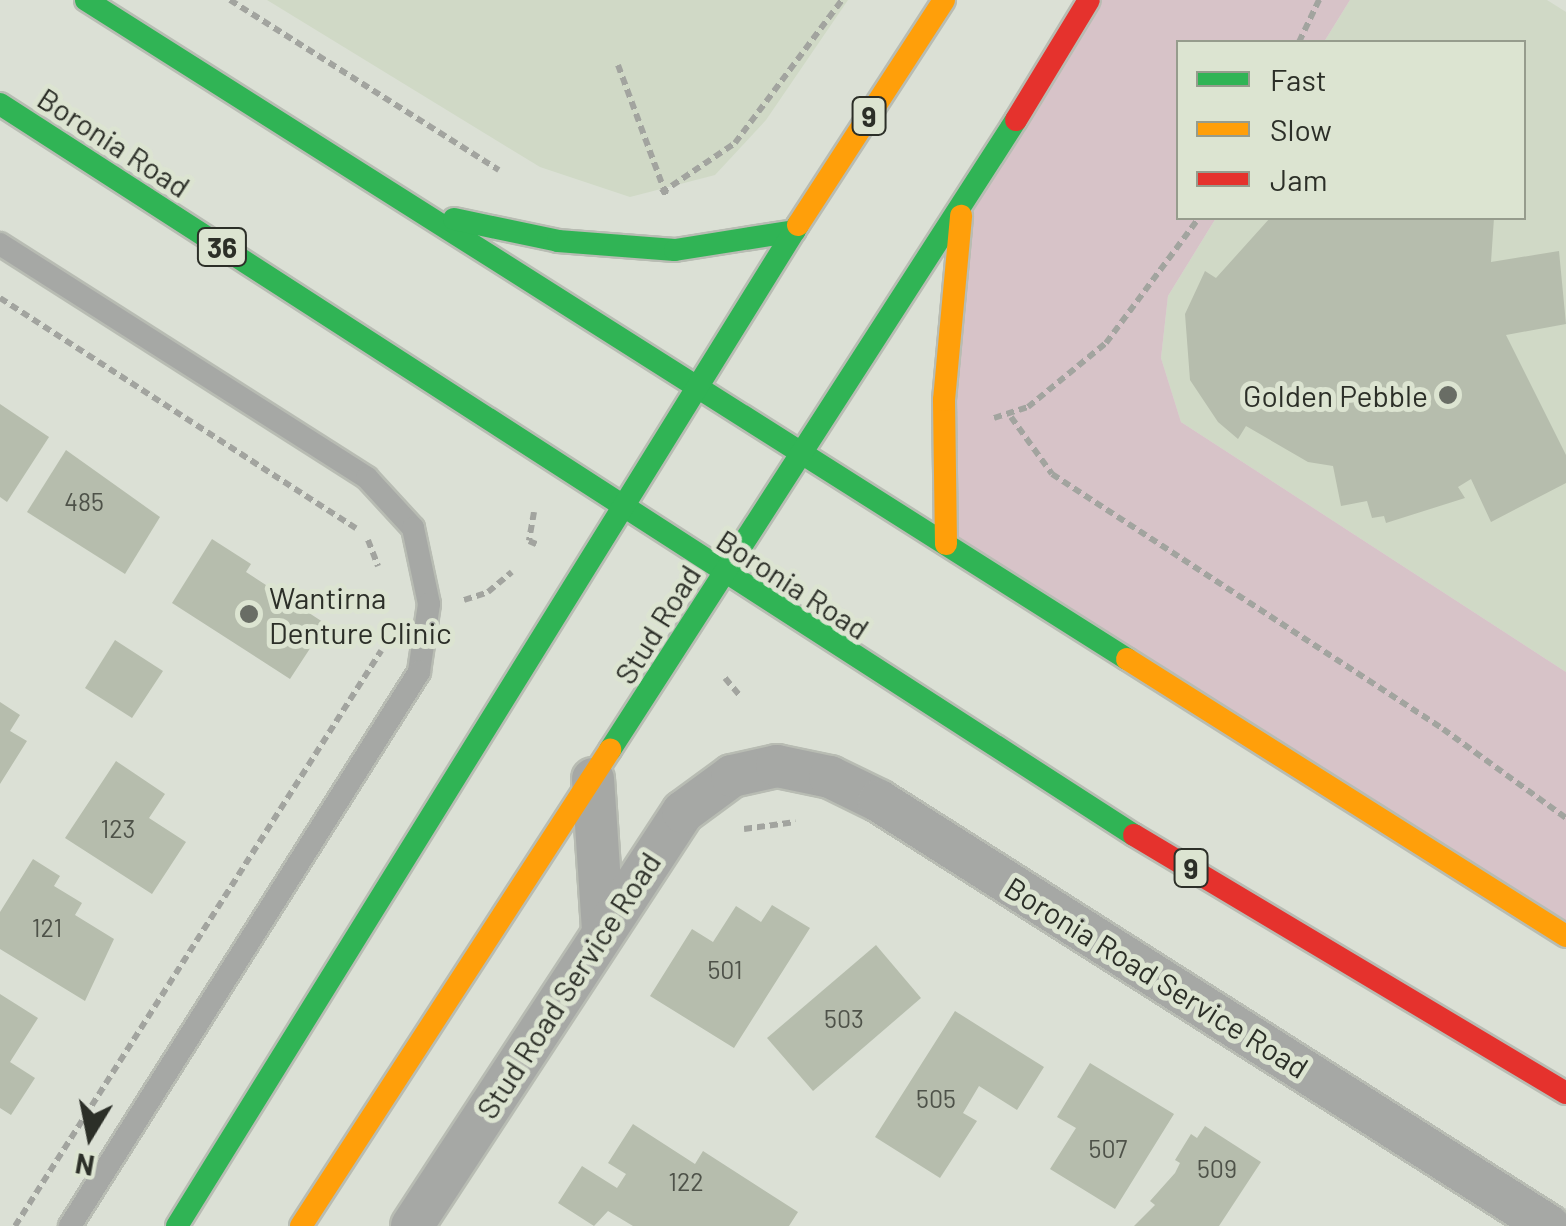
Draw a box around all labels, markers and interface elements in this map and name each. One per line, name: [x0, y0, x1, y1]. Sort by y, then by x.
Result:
legend: [1176, 40, 1526, 220]
text: Fast: [1270, 61, 1327, 97]
street label: Boronia Road: [31, 80, 197, 204]
road number: 9: [852, 93, 886, 139]
text: Slow: [1270, 111, 1332, 147]
text: Jam: [1270, 161, 1327, 197]
road number: 36: [194, 224, 250, 270]
place label: Golden Pebble: [1243, 377, 1428, 413]
marker: Golden Pebble: [1437, 384, 1459, 406]
house number: 485: [64, 486, 104, 516]
street label: Boronia Road: [710, 522, 876, 646]
street label: Stud Road: [606, 558, 708, 690]
place label: Wantirna Denture Clinic: [269, 579, 452, 650]
marker: Wantirna Denture Clinic: [238, 603, 260, 625]
house number: 123: [101, 813, 135, 843]
street label: Stud Road Service Road: [468, 845, 668, 1125]
road number: 9: [1174, 845, 1208, 891]
street label: Boronia Road Service Road: [999, 869, 1315, 1085]
house number: 121: [32, 912, 62, 942]
house number: 501: [707, 954, 743, 984]
house number: 503: [824, 1003, 864, 1033]
house number: 505: [916, 1083, 956, 1113]
north arrow: [40, 1086, 140, 1186]
house number: 507: [1089, 1133, 1127, 1163]
text: N: [73, 1147, 97, 1184]
house number: 509: [1197, 1153, 1237, 1183]
house number: 122: [668, 1166, 704, 1196]

